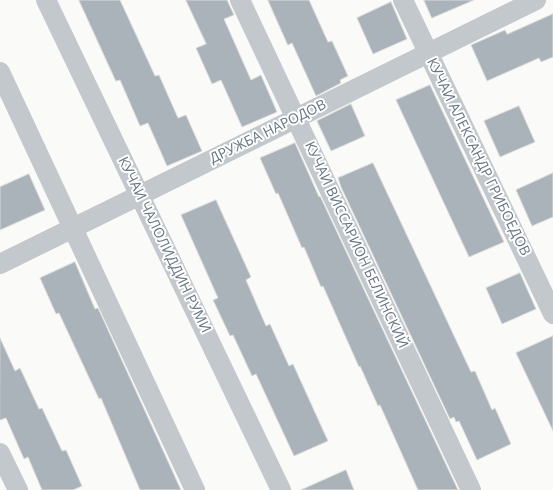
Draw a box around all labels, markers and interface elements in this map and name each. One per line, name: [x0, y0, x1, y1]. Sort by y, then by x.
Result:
street label: КУЧАИ АЛЕКСАНДР ГРИБОЕДОВ: [423, 55, 533, 259]
street label: ДРУЖБА НАРОДОВ: [207, 97, 329, 167]
street label: КУЧАИ ВИССАРИОН БЕЛИНСКИЙ: [301, 139, 411, 351]
street label: КУЧАИ ЧАЛОЛИДДИН РУМИ: [114, 154, 214, 336]

